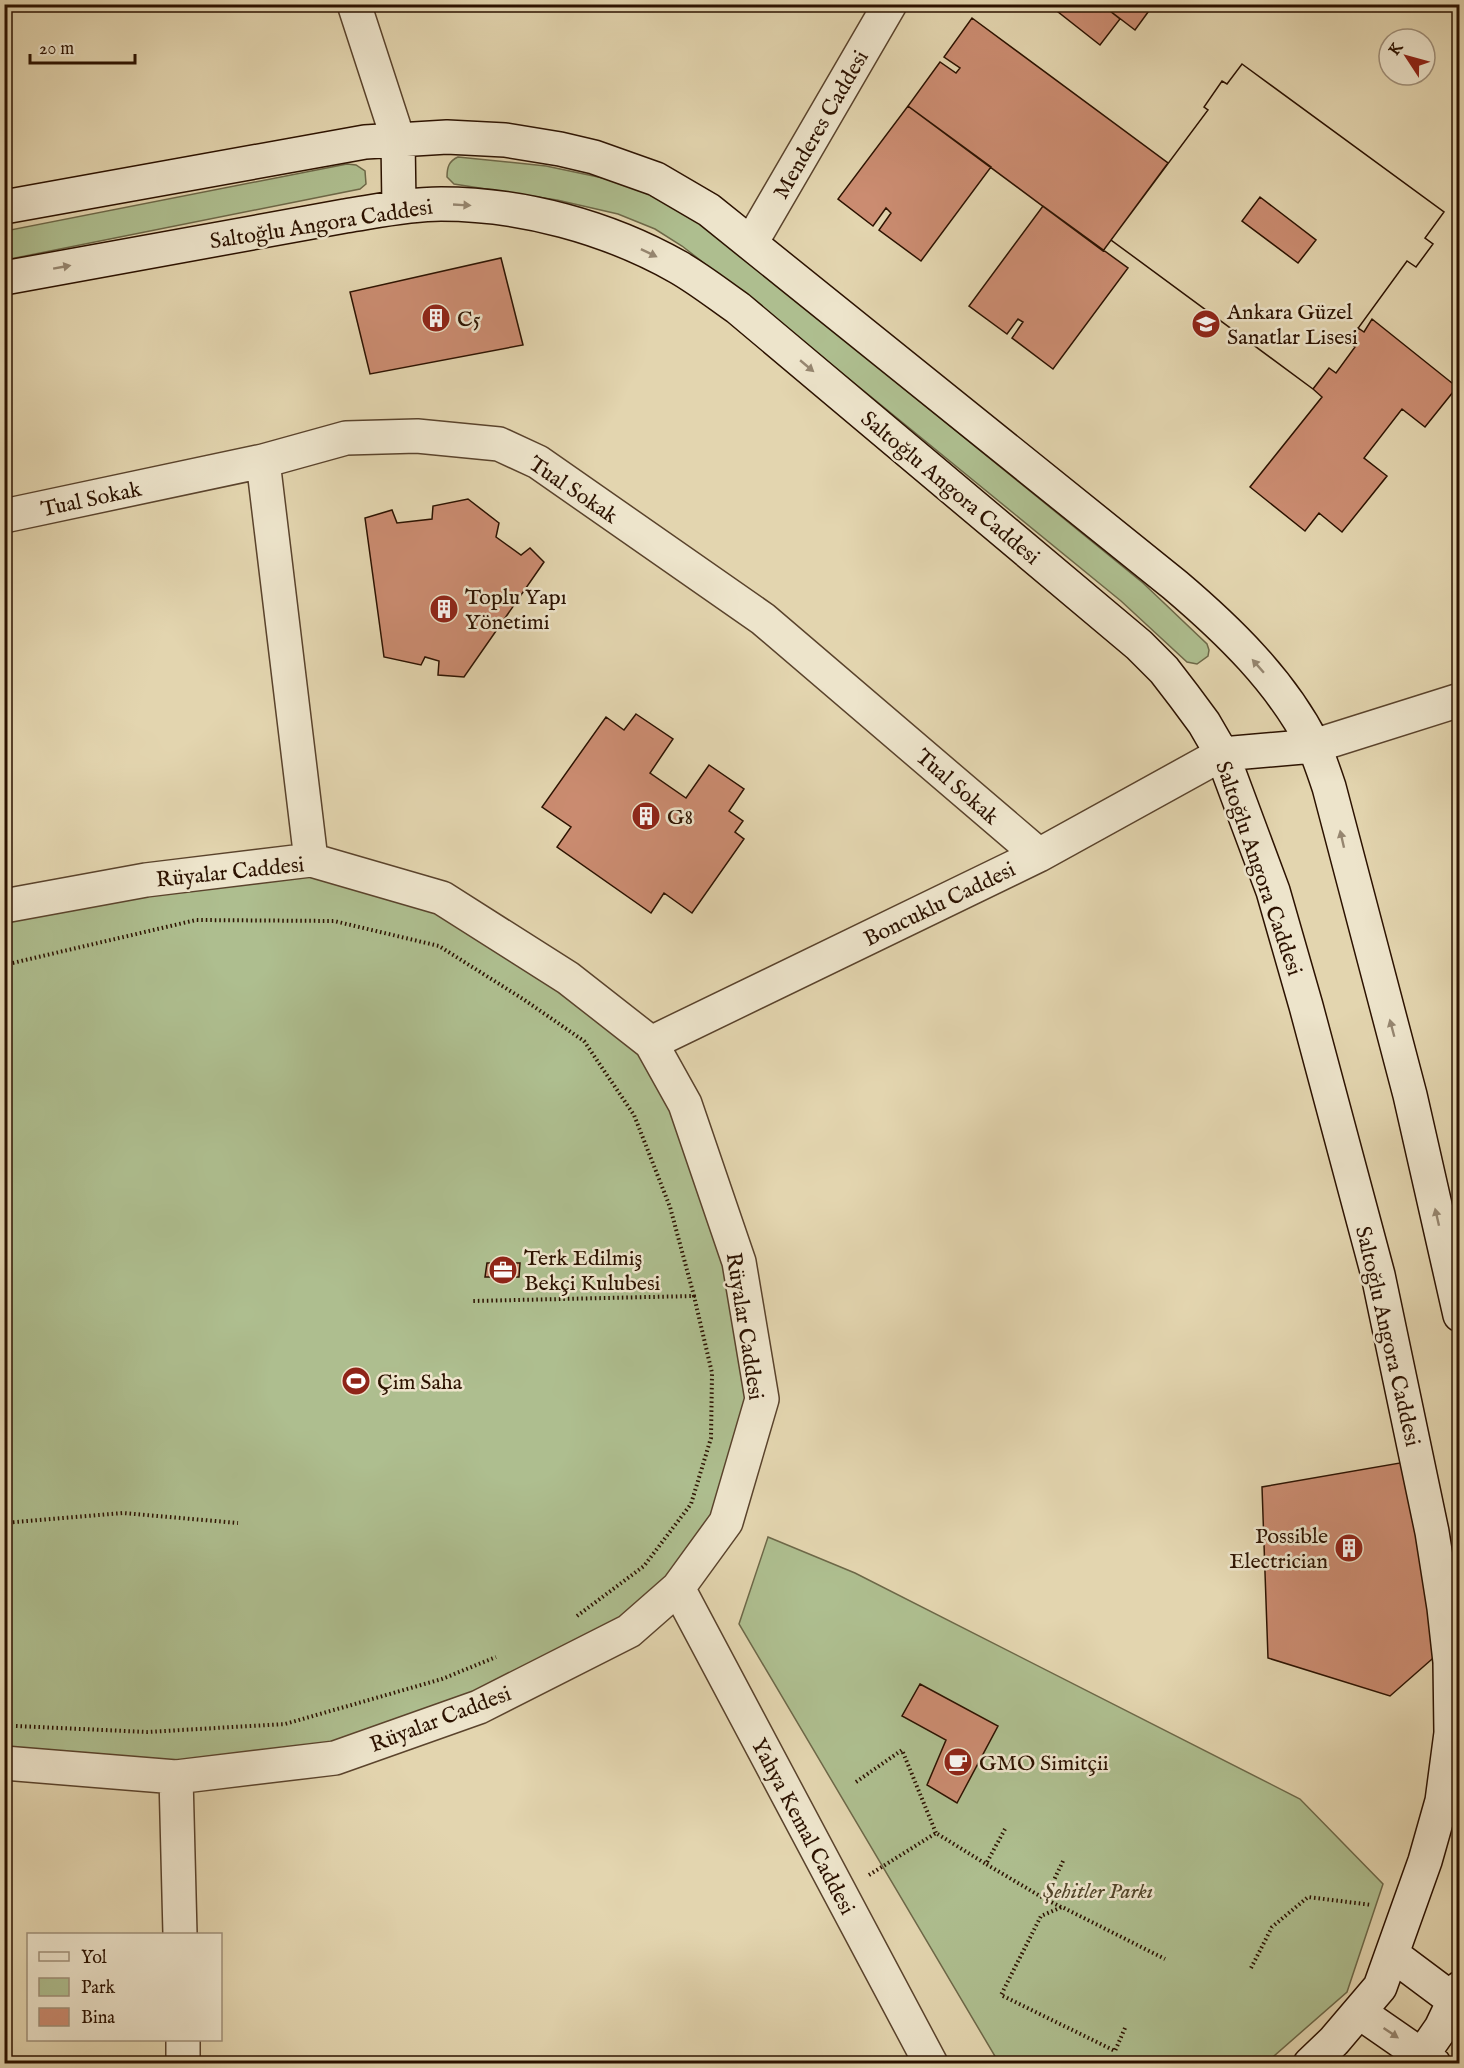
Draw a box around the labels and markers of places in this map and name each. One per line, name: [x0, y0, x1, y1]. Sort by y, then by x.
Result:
place label: Ankara Güzel Sanatlar Lisesi: [1226, 299, 1358, 352]
building icon: C5: [420, 302, 452, 334]
place label: C5: [457, 306, 481, 334]
school or university icon: Ankara Güzel Sanatlar Lisesi: [1190, 308, 1222, 340]
place label: Toplu Yapı Yönetimi: [465, 584, 567, 637]
building icon: Toplu Yapı Yönetimi: [428, 593, 460, 625]
building icon: G8: [630, 800, 662, 832]
place label: G8: [667, 804, 693, 832]
place label: Terk Edilmiş Bekçi Kulubesi: [524, 1245, 661, 1298]
office icon: Terk Edilmiş Bekçi Kulubesi: [487, 1254, 519, 1286]
sports icon: Çim Saha: [340, 1365, 372, 1397]
place label: Çim Saha: [377, 1369, 463, 1397]
place label: Possible Electrician: [1229, 1523, 1328, 1576]
building icon: Possible Electrician: [1333, 1532, 1365, 1564]
cafe icon: GMO Simitçii: [942, 1746, 974, 1778]
place label: GMO Simitçii: [979, 1750, 1109, 1778]

